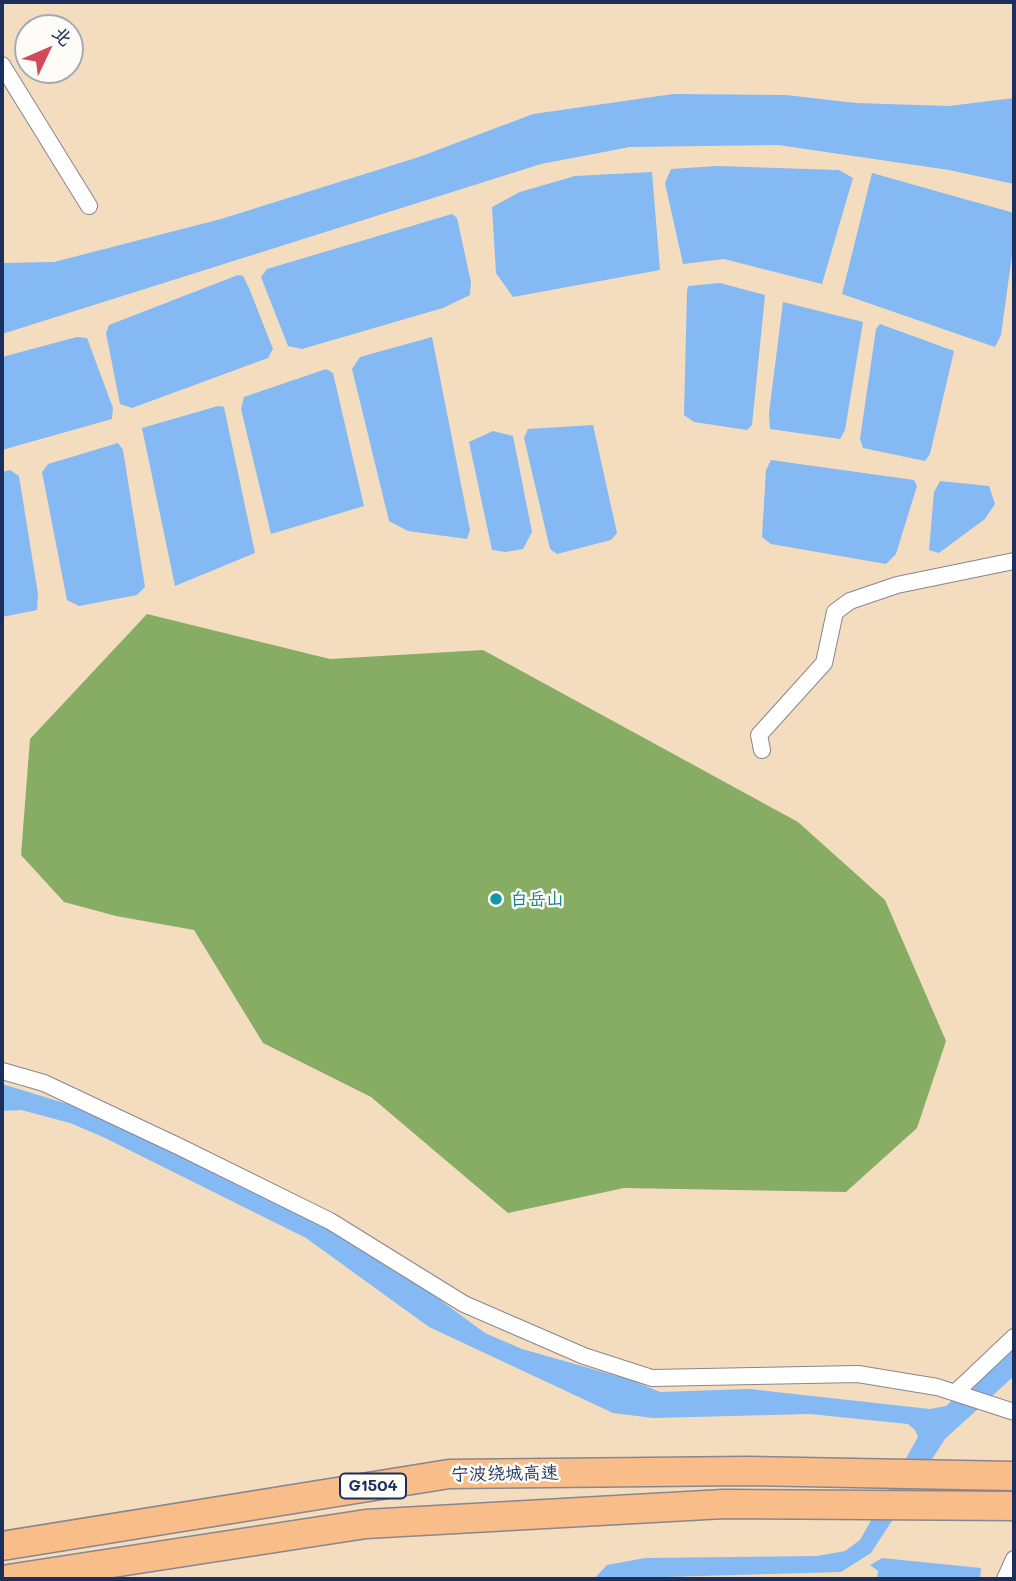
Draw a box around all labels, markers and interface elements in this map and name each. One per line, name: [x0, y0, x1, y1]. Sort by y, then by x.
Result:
north arrow: [14, 14, 84, 84]
text: 北: [47, 20, 79, 51]
place label: 白岳山: [510, 888, 564, 910]
marker: 白岳山: [488, 891, 504, 907]
street label: 宁波绕城高速: [451, 1462, 559, 1486]
road number: G1504: [340, 1474, 406, 1498]

